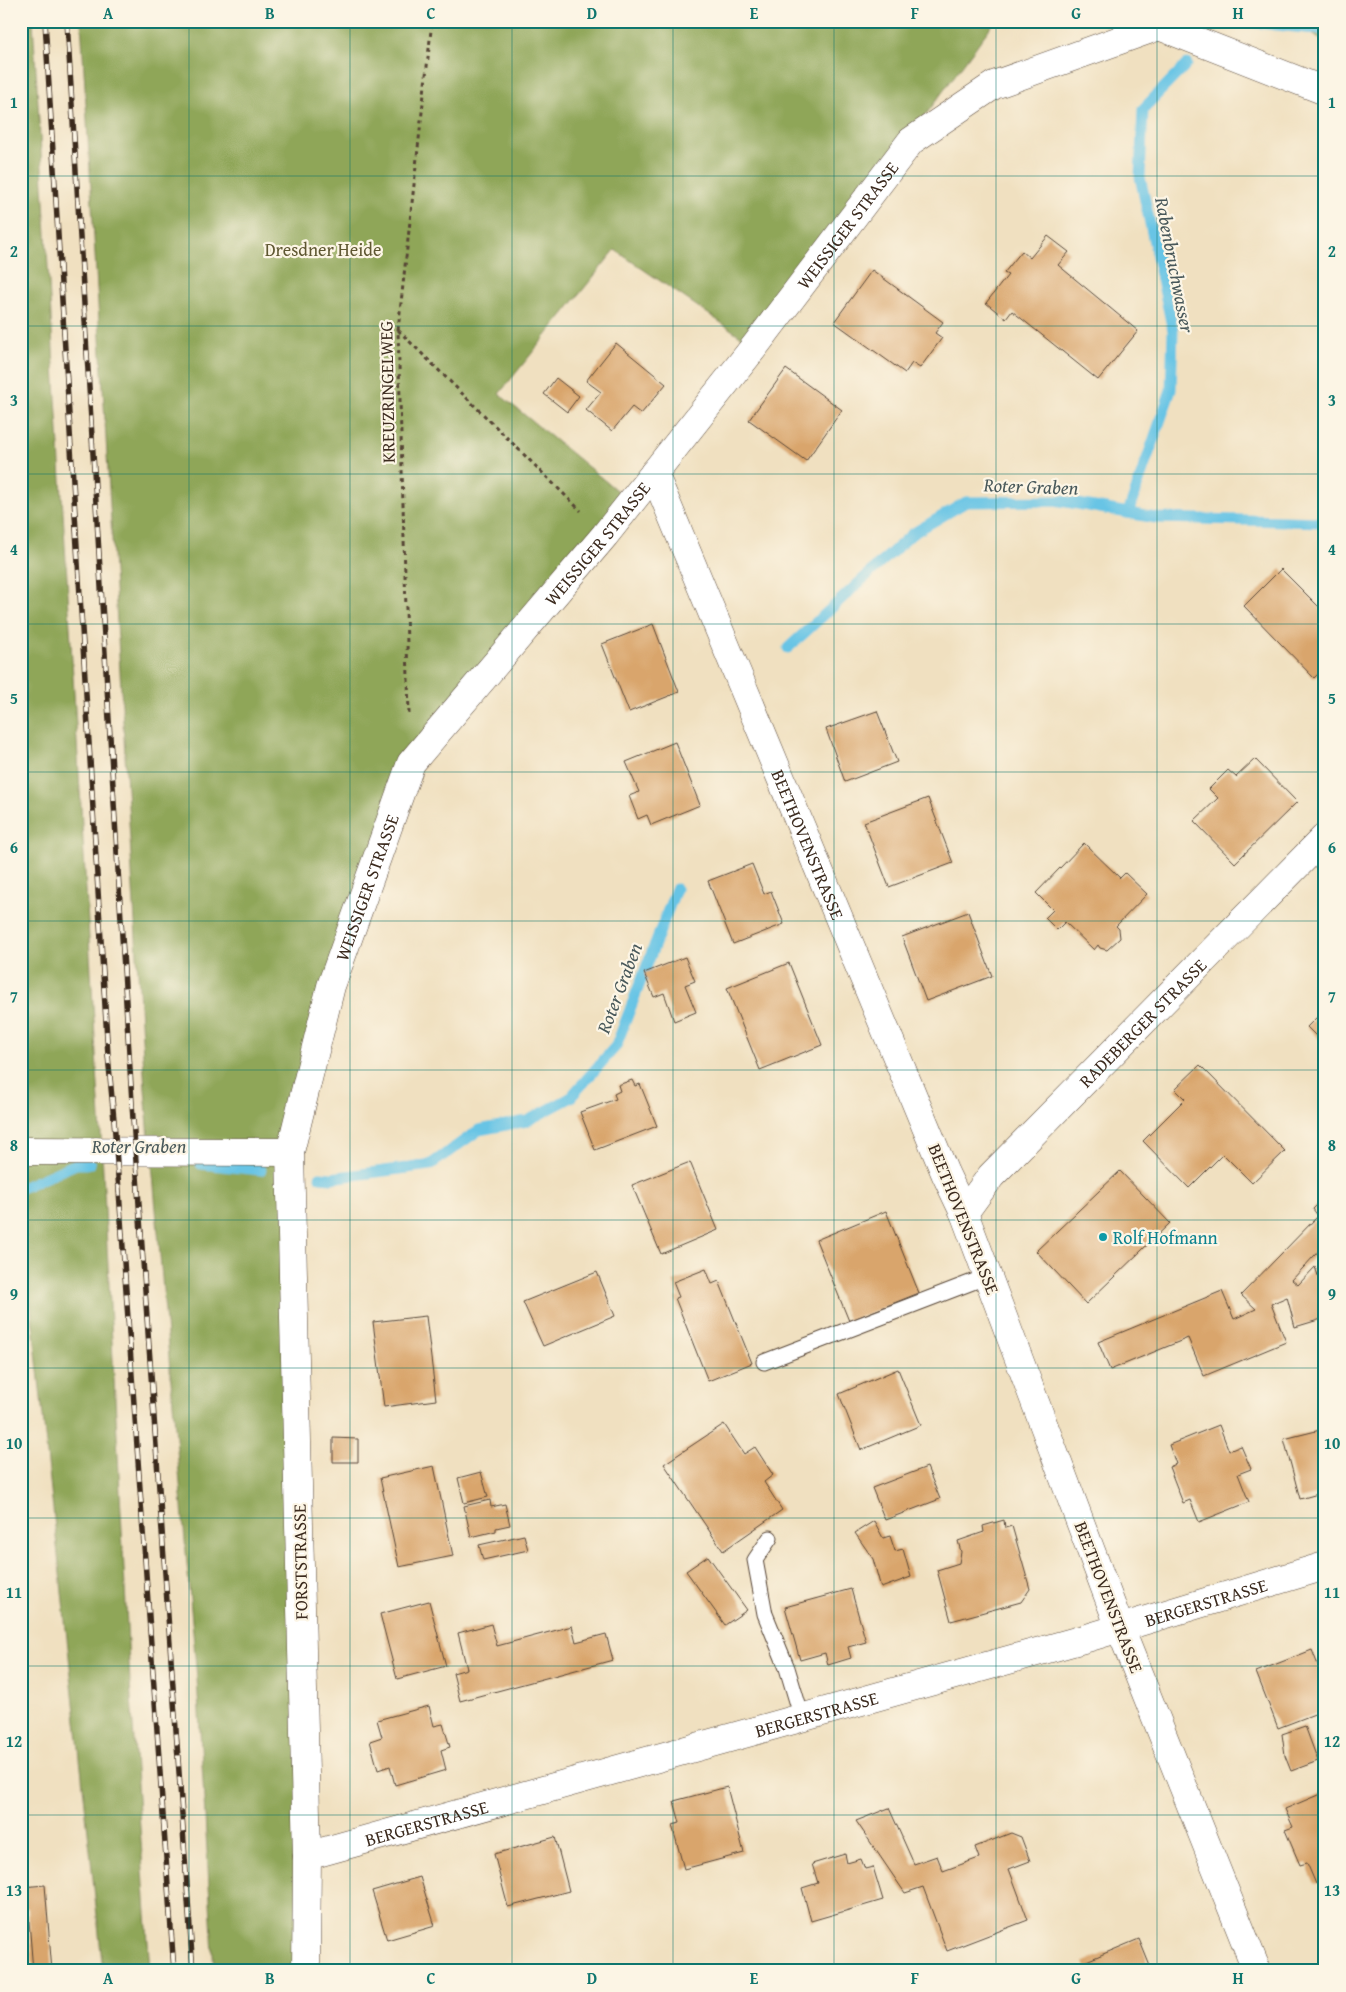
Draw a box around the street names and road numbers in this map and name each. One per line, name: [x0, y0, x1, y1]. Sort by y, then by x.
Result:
street label: WEISSIGER STRASSE: [790, 155, 905, 294]
street label: KREUZRINGELWEG: [372, 320, 402, 463]
street label: WEISSIGER STRASSE: [537, 475, 656, 611]
street label: BEETHOVENSTRASSE: [765, 765, 852, 923]
street label: WEISSIGER STRASSE: [328, 810, 405, 964]
street label: RADEBERGER STRASSE: [1072, 952, 1212, 1093]
street label: BEETHOVENSTRASSE: [921, 1140, 1007, 1298]
street label: FORSTSTRASSE: [285, 1504, 315, 1620]
street label: BEETHOVENSTRASSE: [1068, 1517, 1150, 1677]
street label: BERGERSTRASSE: [1141, 1571, 1270, 1633]
street label: BERGERSTRASSE: [752, 1684, 881, 1744]
street label: BERGERSTRASSE: [362, 1793, 491, 1853]

